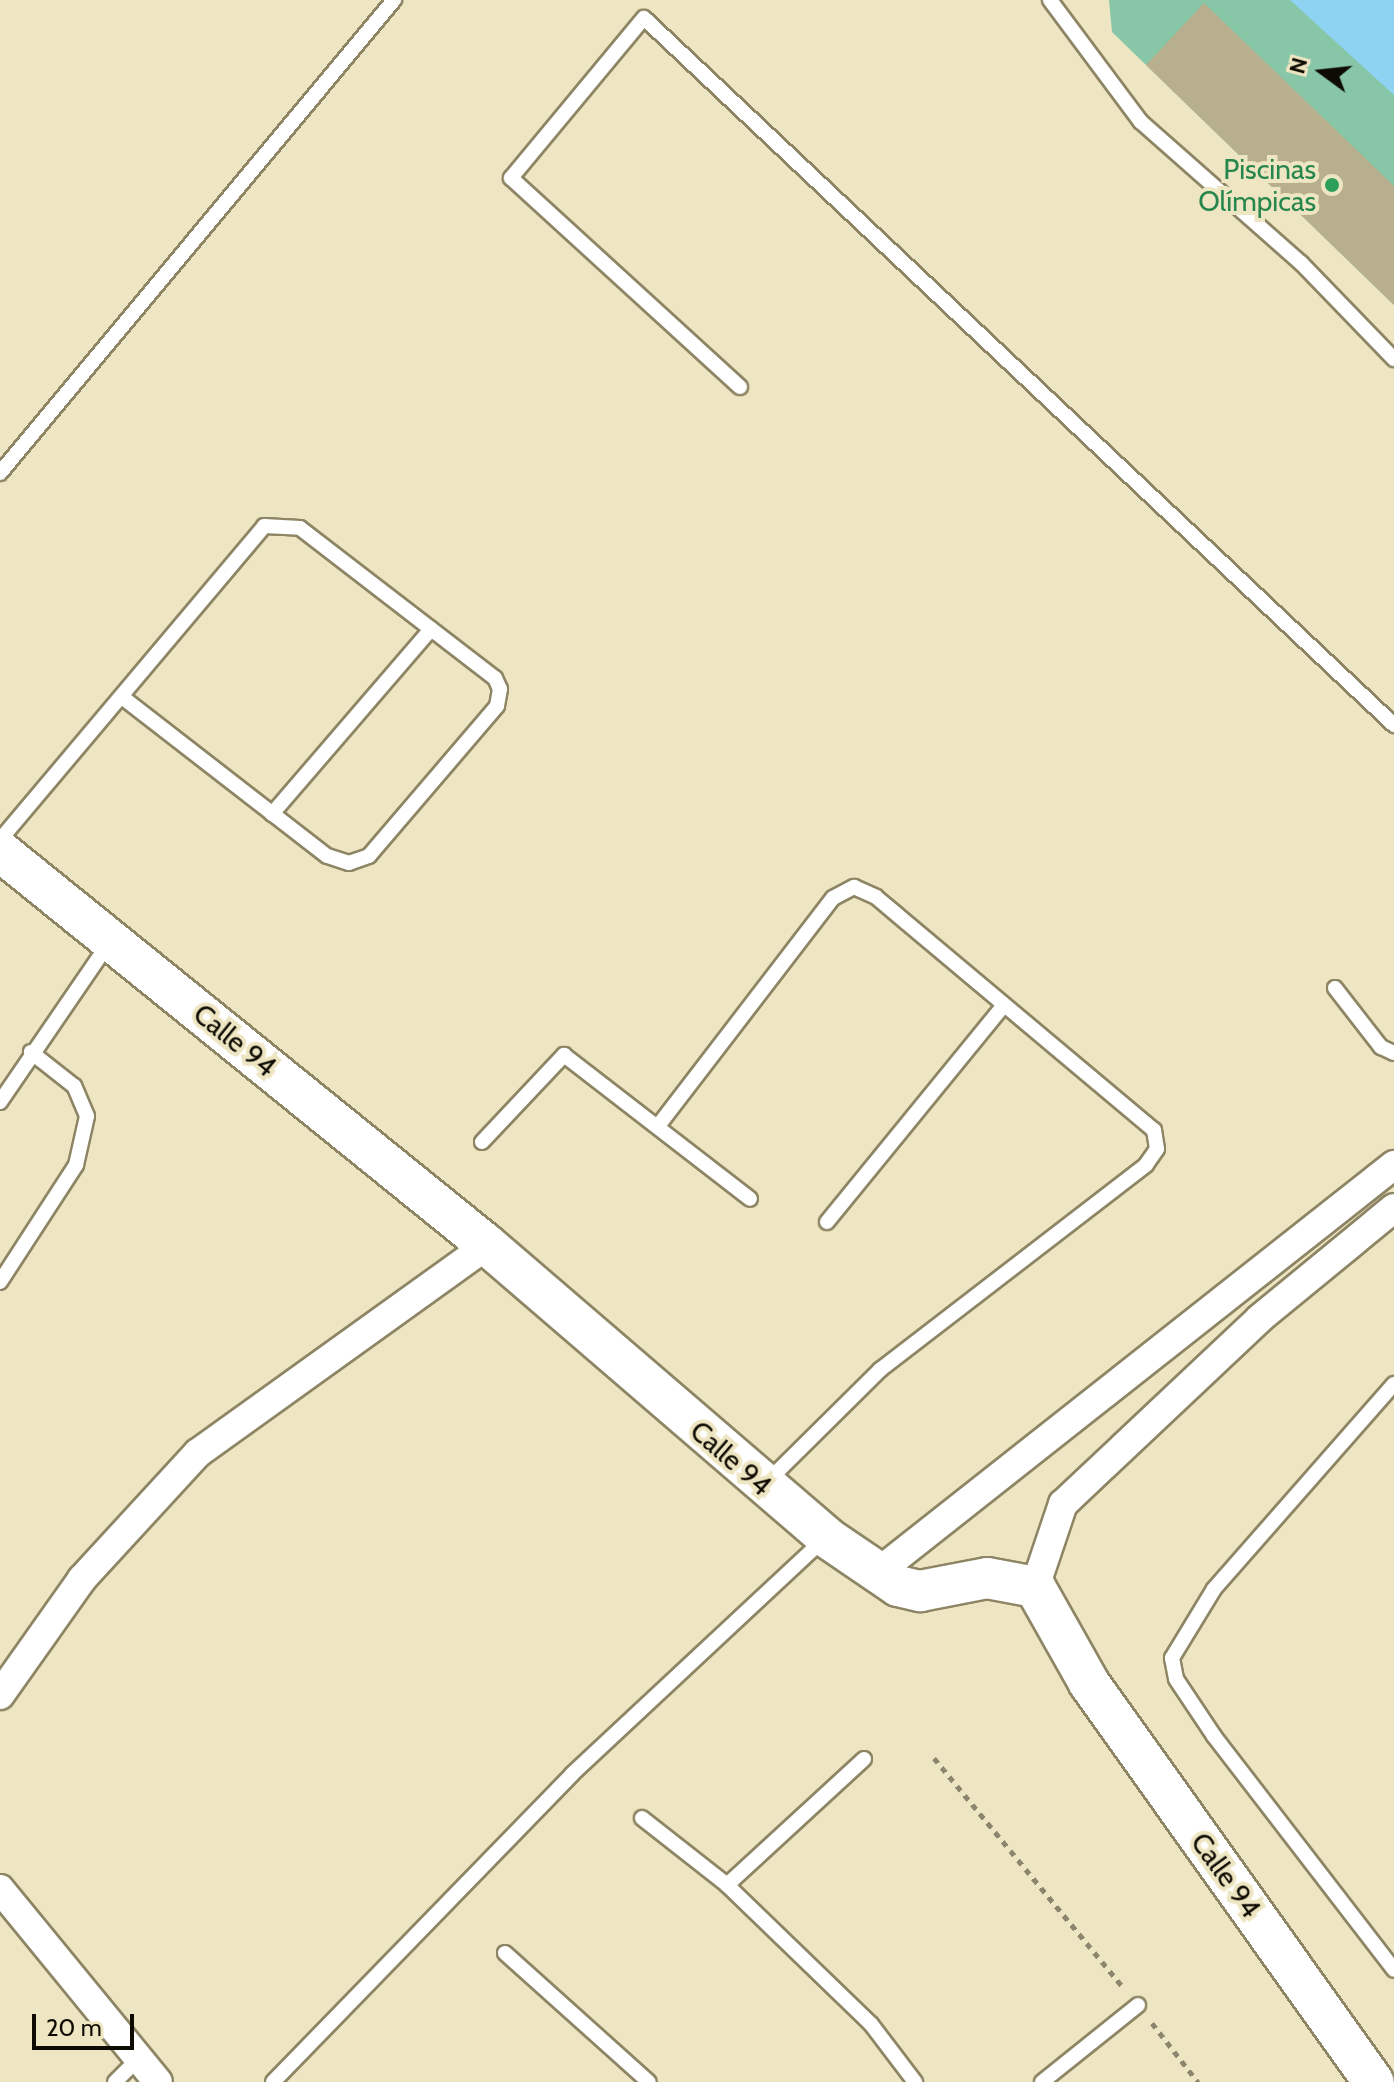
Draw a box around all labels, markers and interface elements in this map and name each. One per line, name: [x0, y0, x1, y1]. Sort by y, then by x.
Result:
north arrow: [1282, 32, 1362, 112]
text: N: [1283, 55, 1313, 77]
place label: Piscinas Olímpicas: [1198, 152, 1316, 218]
marker: Piscinas Olímpicas: [1323, 176, 1341, 194]
street label: Calle 94: [187, 997, 283, 1083]
street label: Calle 94: [684, 1414, 778, 1502]
street label: Calle 94: [1184, 1826, 1268, 1924]
scale bar: [36, 1998, 138, 2048]
text: 20 m: [46, 2013, 102, 2042]

